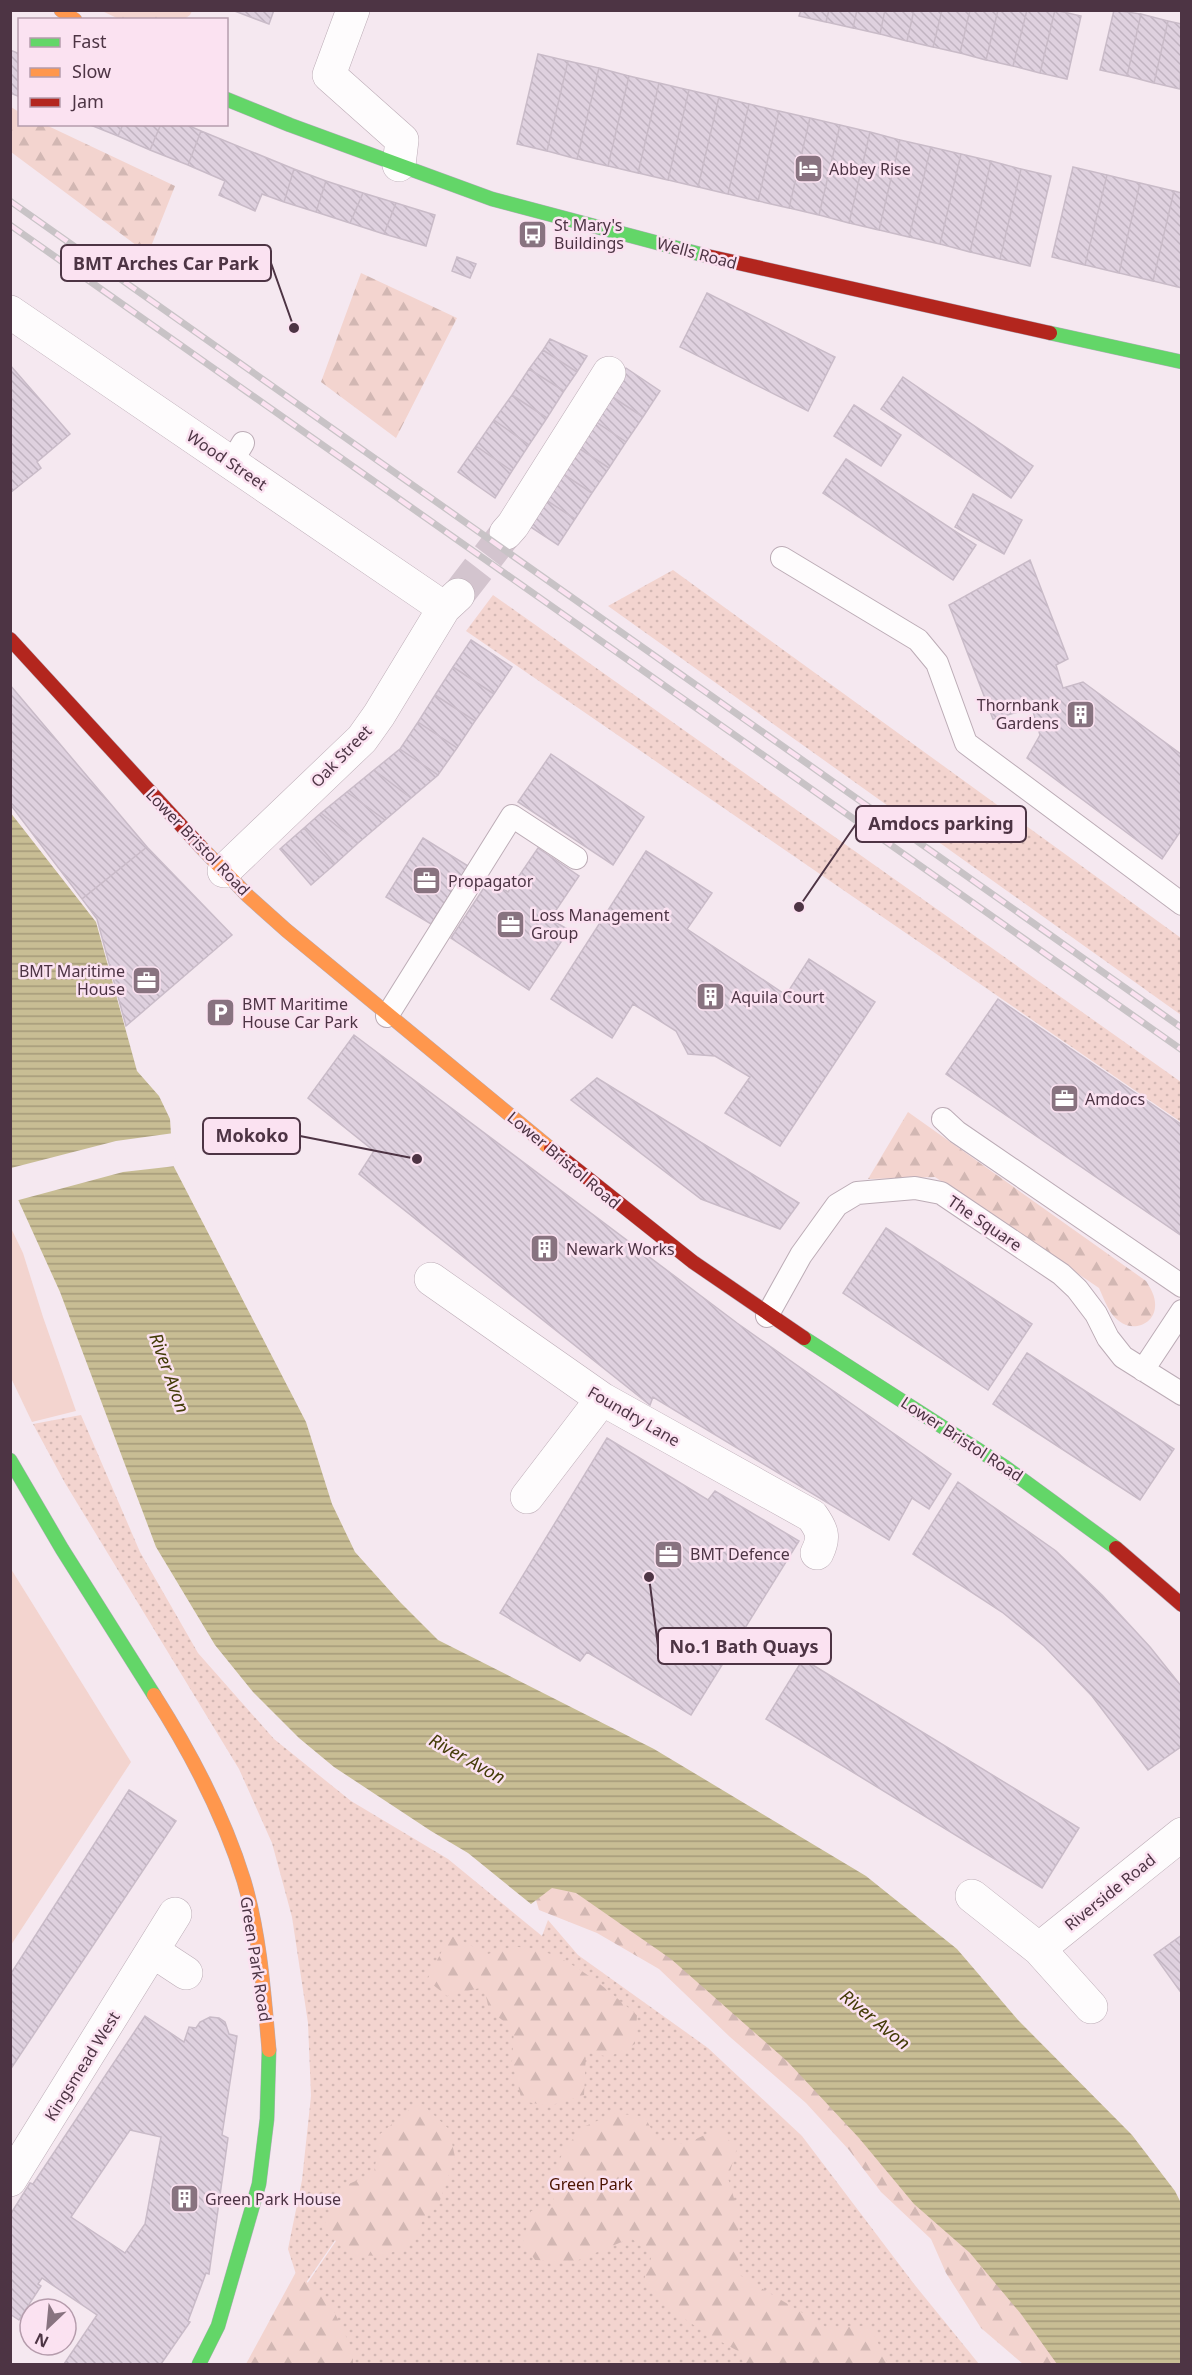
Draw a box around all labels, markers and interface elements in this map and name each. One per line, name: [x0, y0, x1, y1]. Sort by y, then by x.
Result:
legend: [18, 18, 228, 126]
text: Fast: [72, 29, 107, 53]
text: Slow: [72, 59, 111, 83]
text: Jam: [70, 89, 104, 113]
hotel icon: Abbey Rise: [792, 153, 824, 185]
place label: Abbey Rise: [829, 158, 911, 180]
place label: St Mary's Buildings: [554, 214, 624, 254]
bus stop icon: St Mary's Buildings: [517, 218, 549, 250]
street label: Wells Road: [654, 232, 740, 274]
callout: BMT Arches Car Park: [61, 245, 271, 281]
text: BMT Arches Car Park: [73, 251, 260, 275]
street label: Wood Street: [182, 425, 272, 495]
place label: Thornbank Gardens: [977, 694, 1059, 734]
building icon: Thornbank Gardens: [1064, 698, 1096, 730]
street label: Oak Street: [306, 720, 376, 792]
street label: Lower Bristol Road: [141, 784, 255, 900]
callout: Amdocs parking: [856, 806, 1026, 842]
text: Amdocs parking: [868, 811, 1014, 835]
office icon: Propagator: [411, 865, 443, 897]
place label: Propagator: [448, 870, 534, 892]
place label: Loss Management Group: [531, 904, 670, 944]
office icon: Loss Management Group: [494, 908, 526, 940]
place label: BMT Maritime House: [19, 960, 125, 1000]
office icon: BMT Maritime House: [130, 964, 162, 996]
building icon: Aquila Court: [694, 981, 726, 1013]
place label: Aquila Court: [731, 986, 825, 1008]
place label: BMT Maritime House Car Park: [242, 993, 358, 1033]
parking icon: BMT Maritime House Car Park: [205, 997, 237, 1029]
office icon: Amdocs: [1048, 1083, 1080, 1115]
place label: Amdocs: [1085, 1088, 1145, 1110]
street label: Lower Bristol Road: [503, 1106, 625, 1214]
callout: Mokoko: [203, 1118, 300, 1154]
text: Mokoko: [215, 1123, 289, 1147]
street label: The Square: [944, 1190, 1026, 1256]
building icon: Newark Works: [529, 1233, 561, 1265]
place label: Newark Works: [566, 1238, 675, 1260]
water label: River Avon: [144, 1329, 195, 1416]
street label: Foundry Lane: [584, 1381, 684, 1451]
street label: Lower Bristol Road: [897, 1391, 1027, 1487]
office icon: BMT Defence: [653, 1538, 685, 1570]
place label: BMT Defence: [690, 1543, 790, 1565]
callout: No.1 Bath Quays: [658, 1628, 831, 1664]
text: No.1 Bath Quays: [670, 1634, 818, 1658]
water label: River Avon: [425, 1727, 510, 1789]
street label: Riverside Road: [1060, 1848, 1160, 1936]
street label: Green Park Road: [235, 1895, 277, 2023]
water label: River Avon: [836, 1984, 916, 2055]
street label: Kingsmead West: [39, 2007, 125, 2125]
park label: Green Park: [549, 2173, 633, 2195]
building icon: Green Park House: [168, 2183, 200, 2215]
place label: Green Park House: [205, 2188, 341, 2210]
north arrow: [18, 2297, 78, 2357]
text: N: [31, 2328, 52, 2353]

